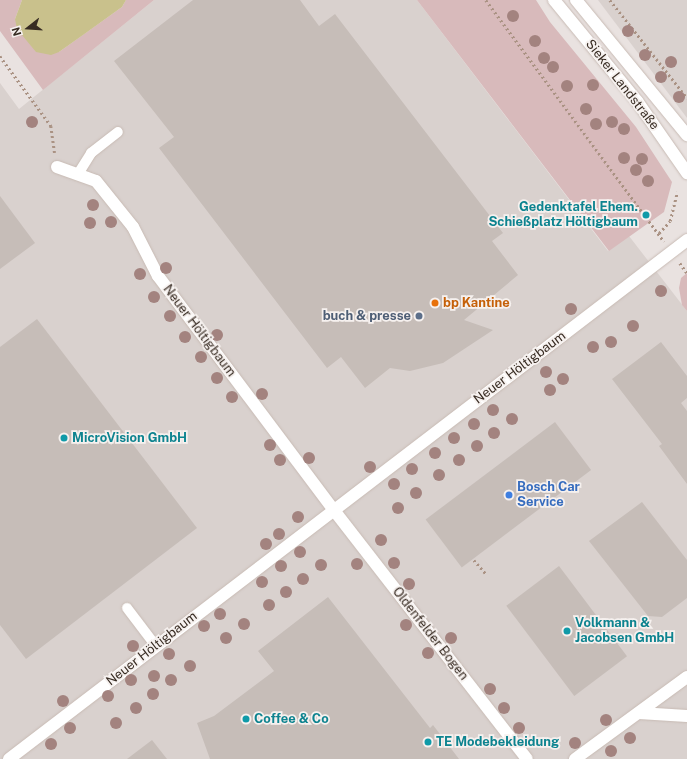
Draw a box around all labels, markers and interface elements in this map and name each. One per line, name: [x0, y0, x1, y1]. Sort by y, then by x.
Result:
north arrow: [8, 8, 48, 48]
text: N: [10, 26, 24, 37]
street label: Sieker Landstraße: [582, 37, 662, 133]
place label: Gedenktafel Ehem. Schießplatz Höltigbaum: [488, 200, 638, 231]
marker: Gedenktafel Ehem. Schießplatz Höltigbaum: [641, 210, 651, 220]
street label: Neuer Höltigbaum: [159, 282, 239, 380]
place label: bp Kantine: [443, 295, 510, 311]
marker: bp Kantine: [430, 298, 440, 308]
place label: buch & presse: [323, 308, 411, 324]
marker: buch & presse: [414, 311, 424, 321]
street label: Neuer Höltigbaum: [471, 328, 569, 408]
place label: MicroVision GmbH: [72, 430, 187, 446]
marker: MicroVision GmbH: [59, 433, 69, 443]
place label: Bosch Car Service: [517, 480, 580, 511]
marker: Bosch Car Service: [504, 490, 514, 500]
street label: Oldenfelder Bogen: [389, 584, 471, 684]
street label: Neuer Höltigbaum: [103, 609, 201, 689]
place label: Volkmann & Jacobsen GmbH: [575, 616, 674, 647]
marker: Volkmann & Jacobsen GmbH: [562, 626, 572, 636]
place label: Coffee & Co: [254, 711, 329, 727]
marker: Coffee & Co: [241, 714, 251, 724]
place label: TE Modebekleidung: [436, 734, 559, 750]
marker: TE Modebekleidung: [423, 737, 433, 747]

